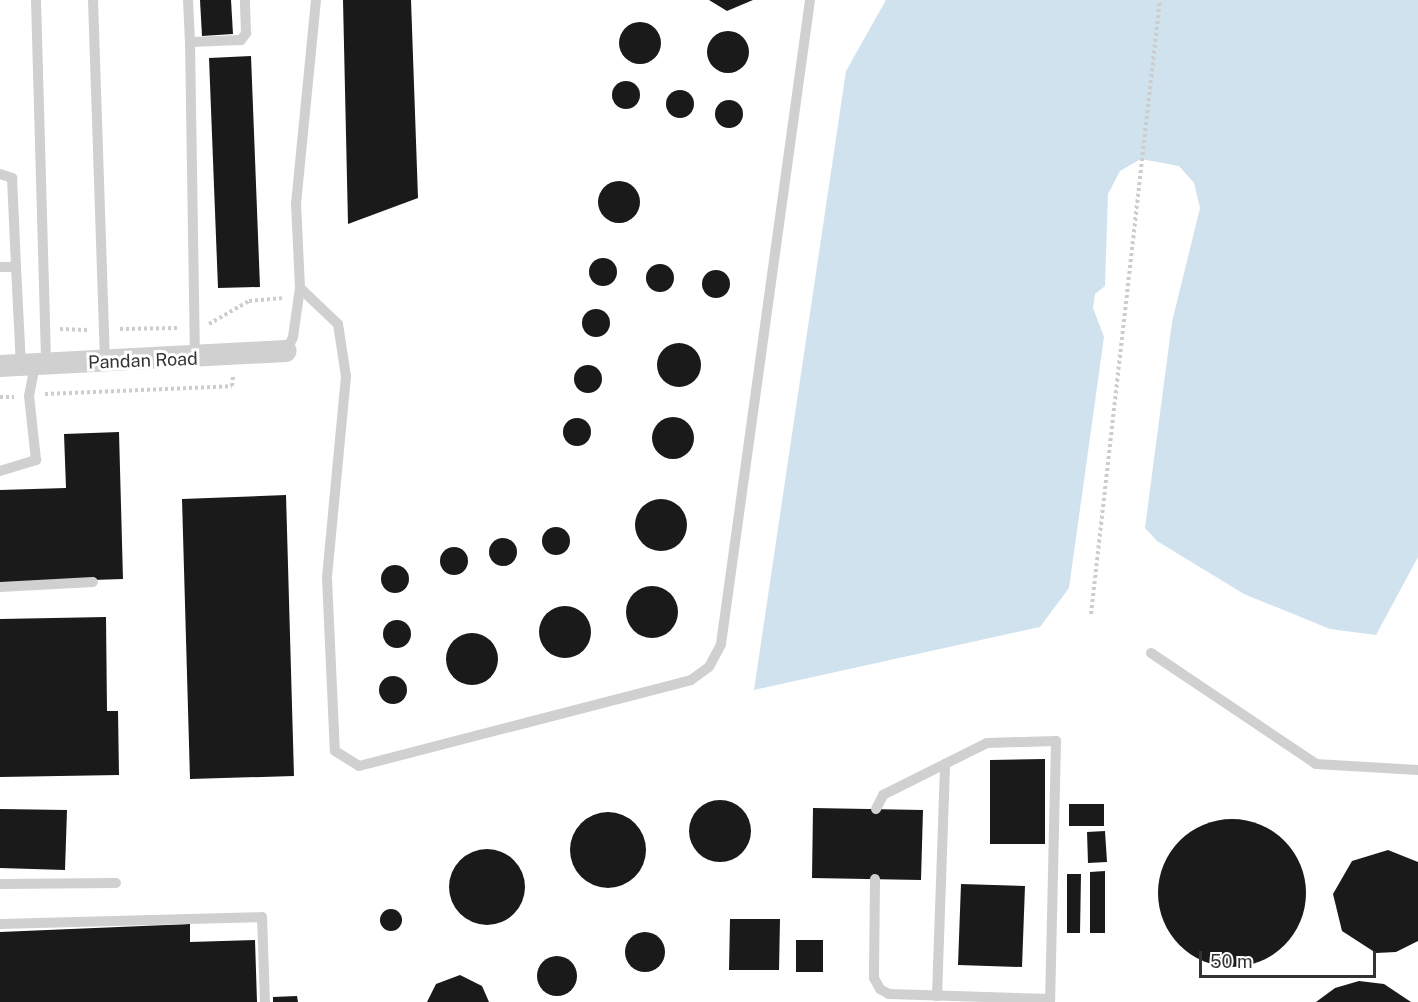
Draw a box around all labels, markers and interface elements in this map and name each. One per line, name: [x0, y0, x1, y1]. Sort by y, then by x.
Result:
street label: Pandan Road: [88, 348, 198, 374]
scale bar: [1202, 939, 1379, 977]
text: 50 m: [1210, 951, 1253, 972]

